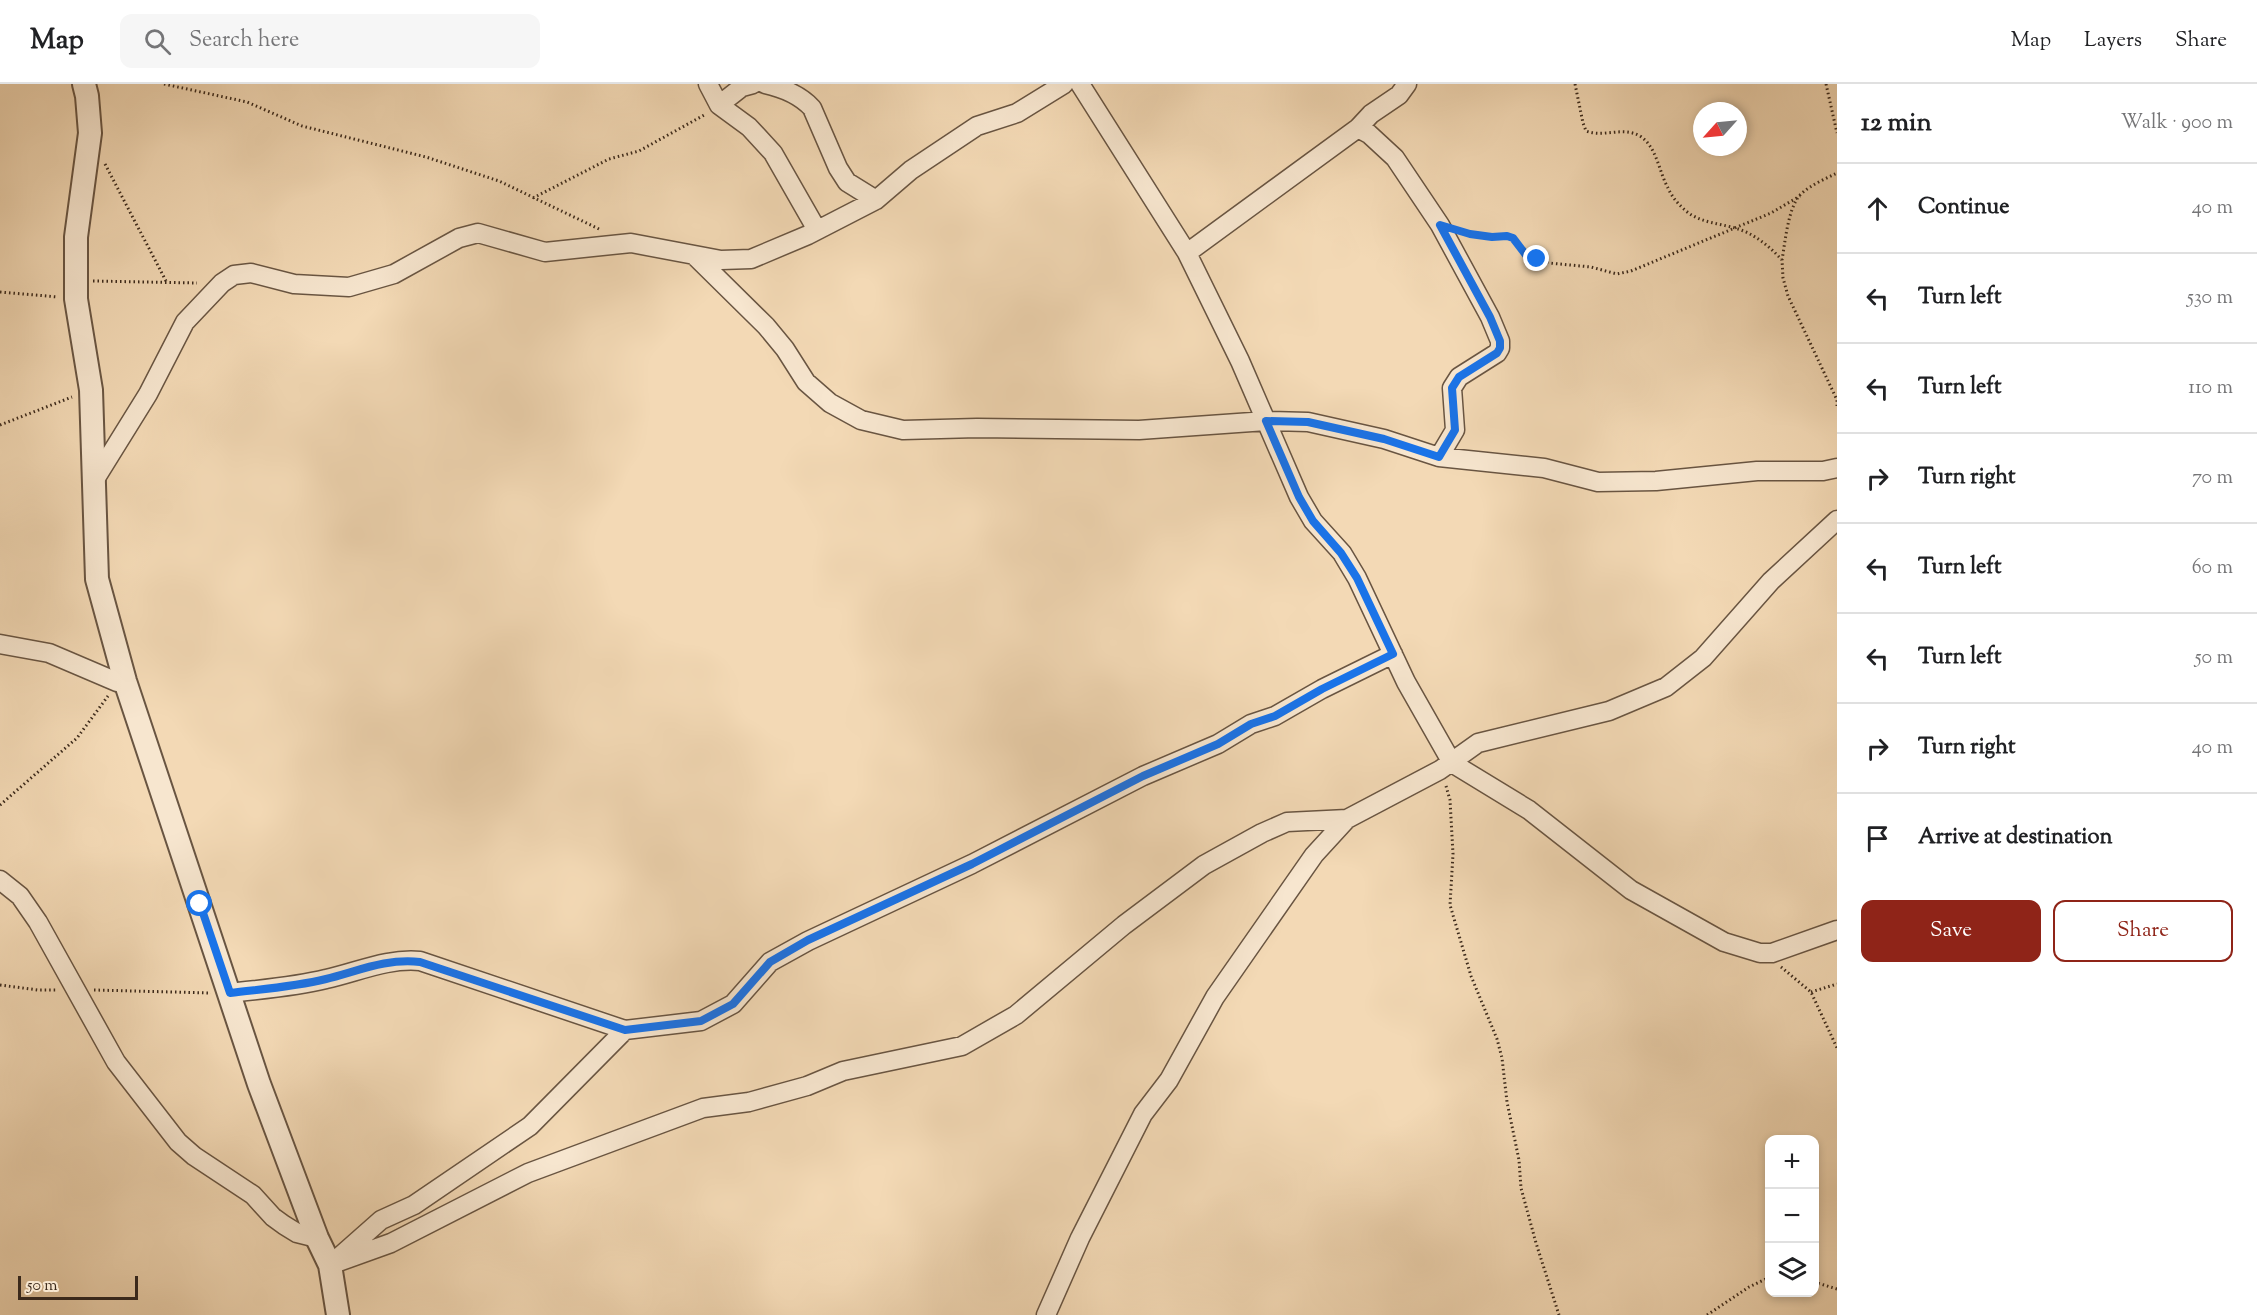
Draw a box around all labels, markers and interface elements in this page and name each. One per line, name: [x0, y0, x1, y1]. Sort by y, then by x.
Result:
search box: [120, 14, 540, 68]
text: Map: [30, 21, 84, 61]
icon: search: [141, 25, 174, 58]
text: Search here: [189, 25, 299, 57]
text: Map: [2011, 26, 2051, 56]
text: Layers: [2084, 26, 2142, 56]
text: Share: [2175, 26, 2227, 56]
north arrow: [1693, 102, 1747, 156]
text: 12 min: [1861, 105, 1932, 142]
text: Walk · 900 m: [2121, 109, 2233, 138]
icon: ahead: [1861, 192, 1894, 225]
text: Continue: [1918, 192, 2009, 224]
text: 40 m: [2192, 194, 2233, 223]
route end: [1523, 245, 1549, 271]
icon: left: [1861, 282, 1894, 315]
text: Turn left: [1918, 282, 2001, 314]
text: 530 m: [2187, 284, 2233, 313]
icon: left: [1861, 372, 1894, 405]
text: Turn left: [1918, 372, 2001, 404]
text: 110 m: [2188, 374, 2233, 403]
icon: right: [1861, 462, 1894, 495]
text: Turn right: [1918, 462, 2015, 494]
text: 70 m: [2192, 464, 2233, 493]
icon: left: [1861, 552, 1894, 585]
text: Turn left: [1918, 552, 2001, 584]
text: 60 m: [2192, 554, 2233, 583]
icon: left: [1861, 642, 1894, 675]
text: Turn left: [1918, 642, 2001, 674]
text: 50 m: [2195, 644, 2233, 673]
icon: right: [1861, 732, 1894, 765]
text: Turn right: [1918, 732, 2015, 764]
text: 40 m: [2192, 734, 2233, 763]
icon: arrive: [1861, 822, 1894, 855]
text: Arrive at destination: [1918, 822, 2113, 854]
route start: [186, 890, 212, 916]
button: Save: [1861, 900, 2041, 962]
button: Share: [2053, 900, 2233, 962]
map controls: [1765, 1135, 1819, 1297]
button: +: [1765, 1135, 1819, 1189]
button: −: [1765, 1189, 1819, 1243]
button: layers: [1765, 1243, 1819, 1297]
scale bar: [18, 1273, 138, 1300]
text: 50 m: [27, 1275, 58, 1298]

